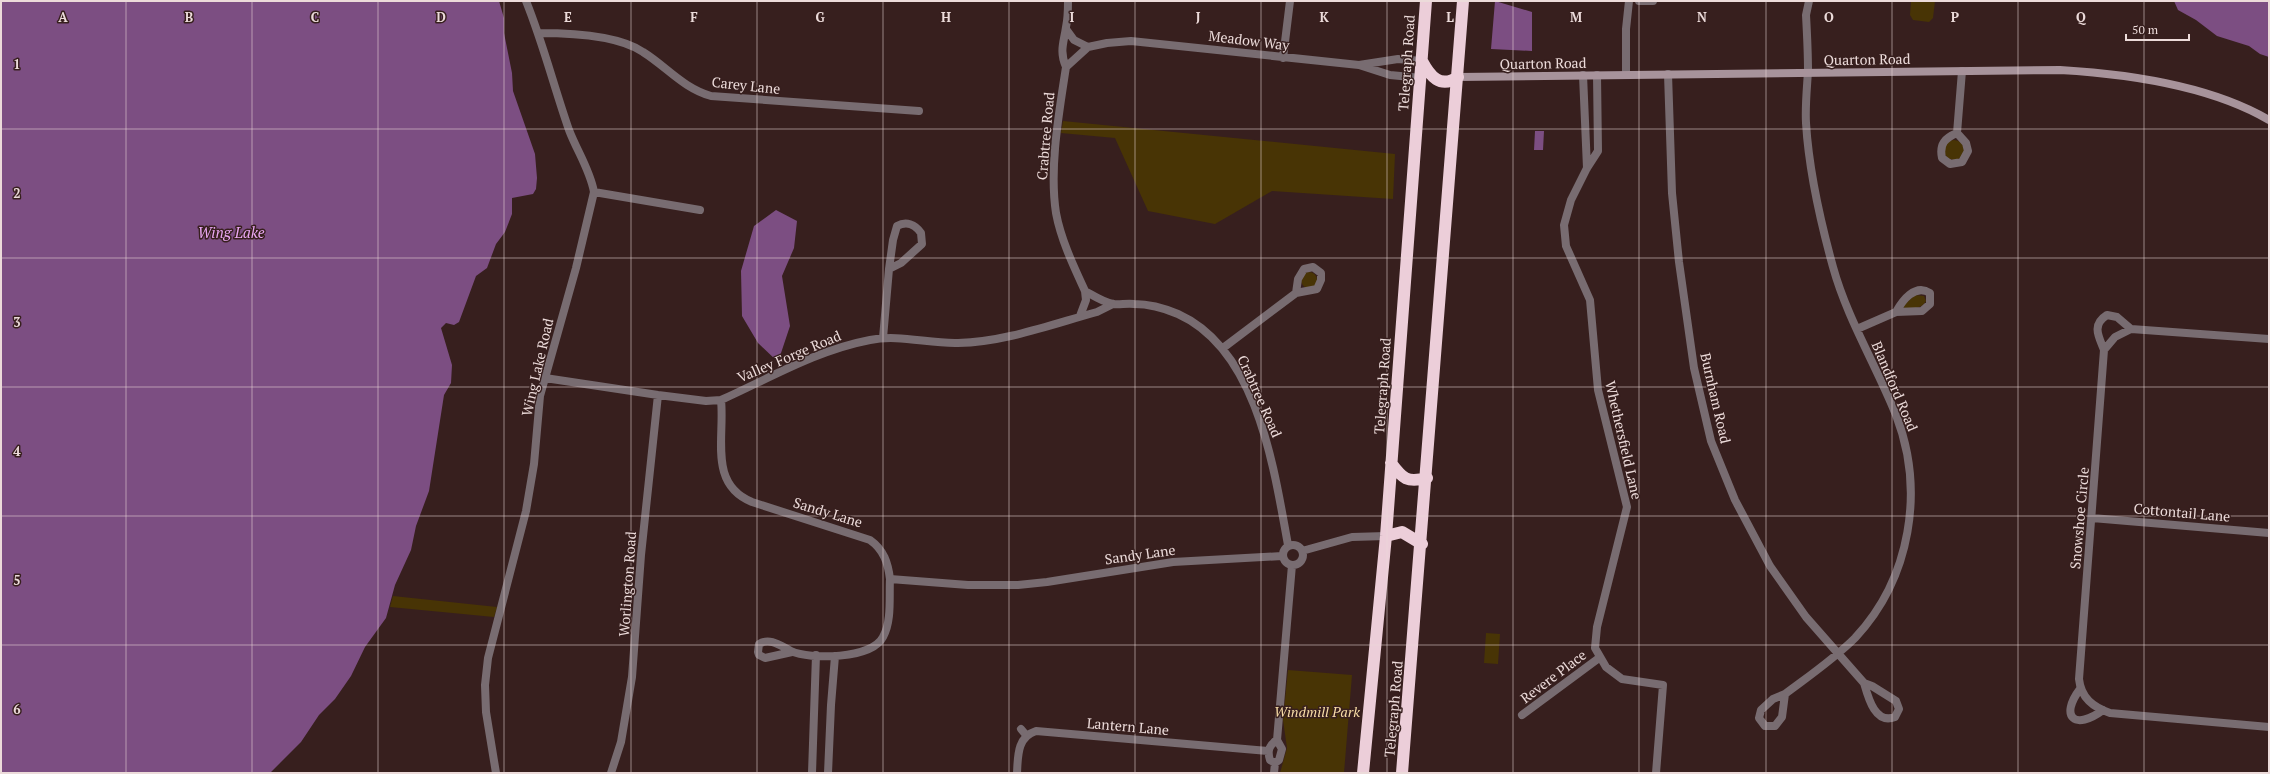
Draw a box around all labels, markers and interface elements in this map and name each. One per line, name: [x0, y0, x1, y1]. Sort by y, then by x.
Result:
text: A: [58, 8, 68, 26]
text: B: [185, 8, 193, 26]
text: C: [311, 8, 319, 26]
text: D: [436, 8, 446, 26]
text: E: [564, 8, 572, 26]
text: F: [690, 8, 698, 26]
text: G: [815, 8, 825, 26]
text: H: [941, 8, 951, 26]
text: I: [1070, 8, 1075, 26]
text: J: [1196, 8, 1201, 26]
text: K: [1319, 8, 1329, 26]
text: L: [1446, 8, 1454, 26]
text: M: [1570, 8, 1582, 26]
text: N: [1697, 8, 1707, 26]
text: O: [1824, 8, 1834, 26]
text: P: [1951, 8, 1959, 26]
text: Q: [2076, 8, 2087, 26]
street label: Telegraph Road: [1393, 14, 1419, 112]
scale bar: [2126, 16, 2189, 42]
text: 50 m: [2132, 22, 2159, 37]
street label: Meadow Way: [1207, 26, 1292, 55]
street label: Quarton Road: [1823, 49, 1911, 69]
street label: Quarton Road: [1499, 53, 1587, 73]
text: 1: [13, 55, 21, 73]
street label: Carey Lane: [711, 72, 781, 98]
street label: Crabtree Road: [1032, 91, 1058, 181]
text: 2: [13, 184, 21, 202]
water label: Wing Lake: [197, 222, 265, 242]
text: 3: [13, 313, 21, 331]
street label: Wing Lake Road: [517, 316, 558, 418]
street label: Valley Forge Road: [734, 325, 844, 386]
street label: Telegraph Road: [1369, 337, 1395, 435]
street label: Blandford Road: [1867, 338, 1923, 434]
street label: Burnham Road: [1696, 351, 1736, 445]
street label: Crabtree Road: [1233, 352, 1287, 440]
street label: Whethersfield Lane: [1601, 379, 1647, 501]
text: 4: [13, 442, 21, 460]
street label: Snowshoe Circle: [2065, 466, 2093, 570]
street label: Sandy Lane: [791, 492, 865, 532]
street label: Cottontail Lane: [2133, 498, 2231, 526]
street label: Worlington Road: [614, 531, 640, 637]
street label: Sandy Lane: [1103, 540, 1177, 568]
text: 5: [13, 571, 21, 589]
street label: Revere Place: [1516, 645, 1590, 707]
street label: Telegraph Road: [1379, 660, 1407, 758]
text: 6: [13, 700, 21, 718]
park label: Windmill Park: [1274, 702, 1360, 721]
street label: Lantern Lane: [1086, 713, 1170, 739]

